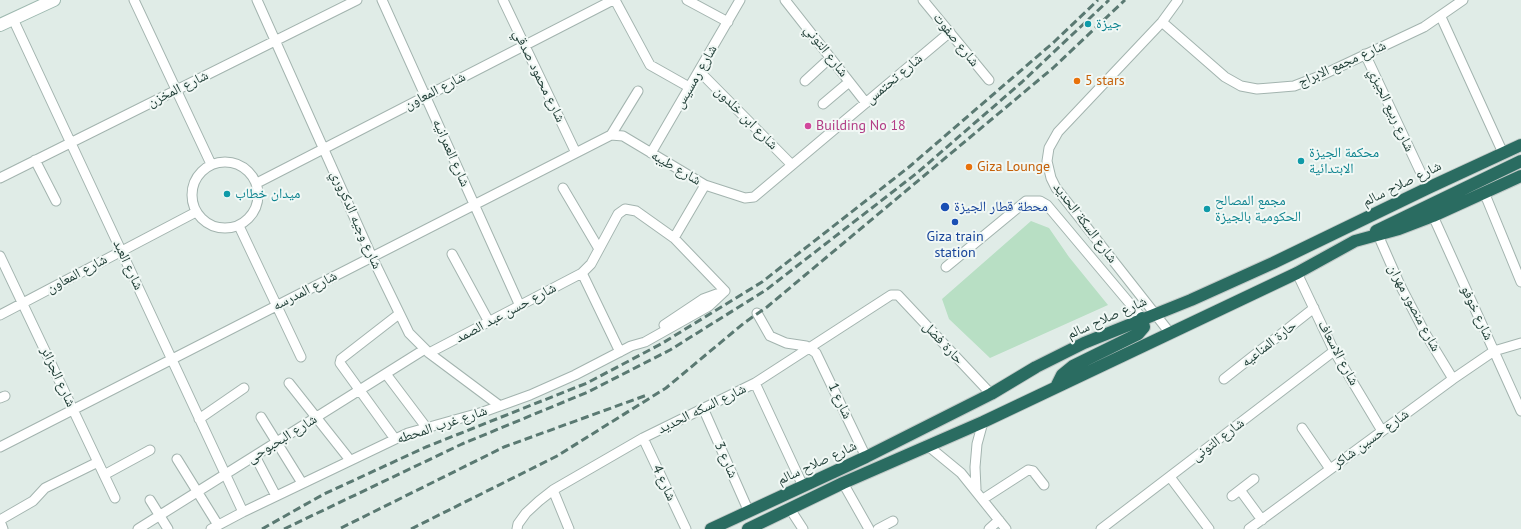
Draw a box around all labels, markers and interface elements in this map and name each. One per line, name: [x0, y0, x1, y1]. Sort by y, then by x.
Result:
street label: شارع صفوت: [929, 10, 983, 70]
place label: جيزة: [1096, 16, 1121, 32]
marker: جيزة: [1083, 19, 1093, 29]
street label: شارع التوني: [800, 22, 852, 80]
street label: شارع محمود صدقي: [509, 27, 569, 125]
street label: شارع مجمع الابراج: [1295, 37, 1389, 91]
street label: شارع رمسيس: [671, 42, 721, 112]
street label: شارع تحتمس: [862, 50, 926, 108]
street label: شارع ربيع الجيزي: [1364, 66, 1418, 154]
street label: شارع المخزن: [145, 67, 211, 111]
street label: شارع المعاون: [402, 68, 468, 114]
place label: 5 stars: [1085, 73, 1125, 89]
marker: 5 stars: [1072, 76, 1082, 86]
street label: شارع ابن خلدون: [711, 83, 781, 153]
street label: شارع العمرانيه: [429, 116, 473, 190]
place label: Building No 18: [816, 118, 906, 134]
marker: Building No 18: [803, 121, 813, 131]
place label: محكمة الجيزة الابتدائية: [1309, 145, 1379, 178]
street label: شارع طيبه: [648, 147, 704, 189]
marker: محكمة الجيزة الابتدائية: [1296, 156, 1306, 166]
street label: شارع صلاح سالم: [1360, 158, 1444, 210]
place label: Giza Lounge: [977, 159, 1050, 175]
marker: Giza Lounge: [964, 162, 974, 172]
street label: شارع وجيه الدكروري: [327, 168, 385, 272]
street label: شارع السكة الحديد: [1049, 180, 1121, 266]
place label: ميدان خطاب: [235, 186, 300, 202]
marker: ميدان خطاب: [222, 189, 232, 199]
place label: مجمع المصالح الحكومية بالجيزة: [1215, 193, 1301, 226]
place label: محطة قطار الجيزة: [954, 199, 1048, 215]
marker: محطة قطار الجيزة: [939, 201, 951, 213]
marker: مجمع المصالح الحكومية بالجيزة: [1202, 204, 1212, 214]
marker: Giza train station: [950, 217, 960, 227]
place label: Giza train station: [926, 229, 984, 262]
street label: شارع العبد: [109, 237, 147, 293]
street label: شارع المعاون: [44, 251, 110, 297]
street label: شارع منصور مهران: [1384, 262, 1444, 354]
street label: شارع المدرسه: [270, 268, 340, 314]
street label: شارع حسن عبد الصمد: [453, 279, 559, 347]
street label: شارع خوفو: [1457, 283, 1497, 343]
street label: شارع صلاح سالم: [1064, 293, 1150, 343]
street label: حارة المناعيه: [1238, 317, 1300, 371]
street label: حارة فضل: [919, 318, 967, 368]
street label: شارع الاسعاف: [1314, 318, 1362, 388]
street label: شارع الجزائر: [37, 344, 79, 410]
street label: شارع السكه الحديد: [655, 380, 749, 438]
street label: شارع 1: [824, 380, 856, 422]
street label: شارع غرب المحطه: [395, 402, 489, 448]
street label: شارع حسين شاكر: [1330, 406, 1412, 472]
street label: شارع البحبوحى: [244, 411, 320, 467]
street label: شارع التونى: [1188, 415, 1248, 465]
street label: شارع صلاح سالم: [775, 437, 859, 489]
street label: شارع 3: [711, 439, 741, 481]
street label: شارع 4: [648, 462, 680, 504]

